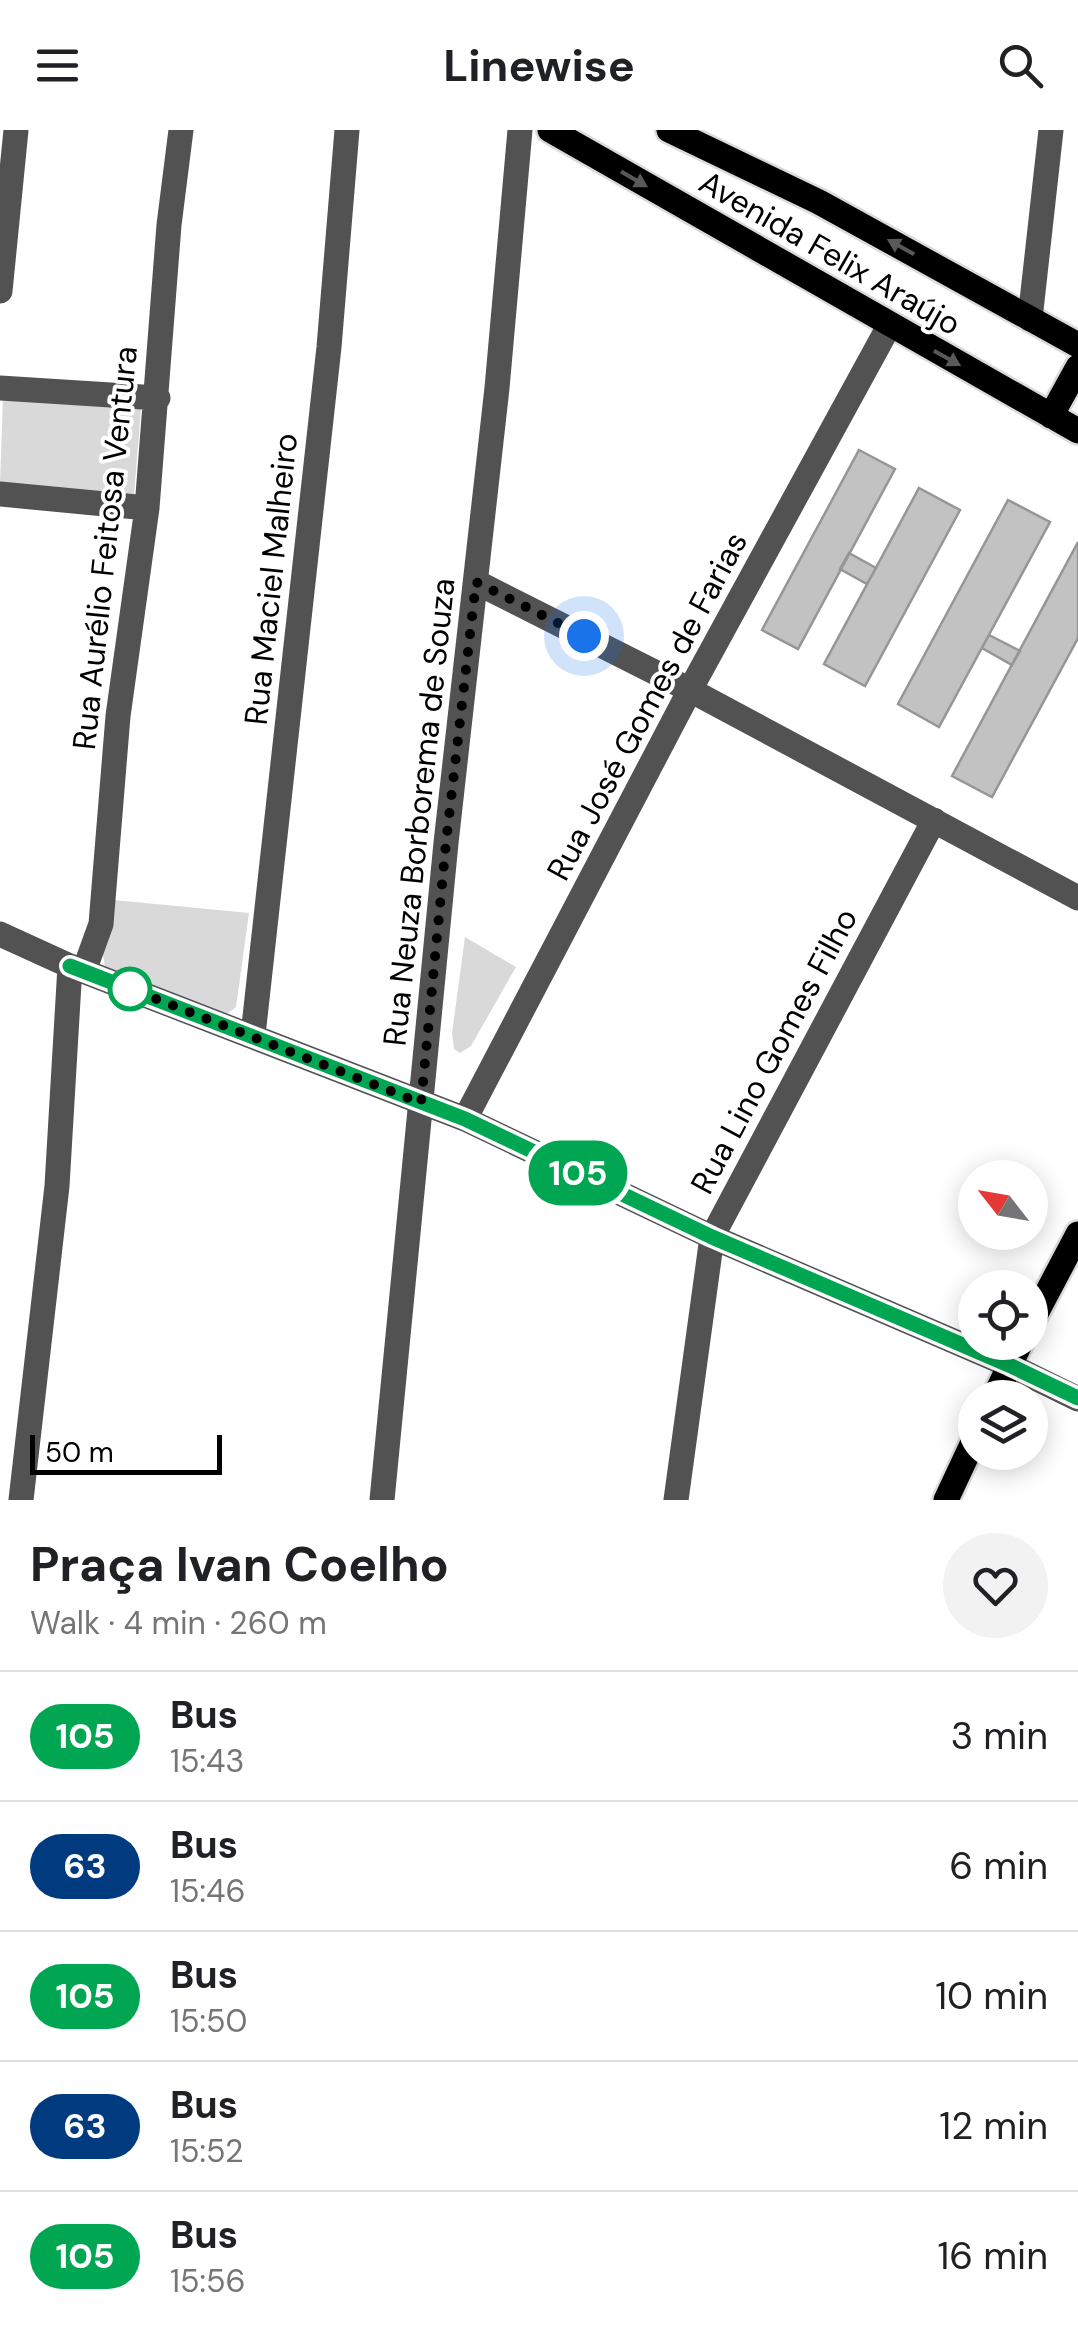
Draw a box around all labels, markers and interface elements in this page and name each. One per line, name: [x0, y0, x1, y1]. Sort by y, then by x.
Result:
text: Linewise: [443, 36, 635, 95]
icon: menu: [30, 38, 85, 93]
icon: search: [993, 38, 1048, 93]
street label: Avenida Felix Araújo: [692, 161, 968, 345]
one-way arrow: [620, 170, 649, 187]
one-way arrow: [886, 239, 915, 256]
street label: Rua Aurélio Feitosa Ventura: [63, 344, 147, 752]
one-way arrow: [932, 350, 961, 367]
street label: Rua Maciel Malheiro: [235, 431, 307, 727]
street label: Rua José Gomes de Farias: [537, 525, 757, 887]
street label: Rua Neuza Borborema de Souza: [374, 576, 464, 1048]
your location: [559, 611, 609, 661]
street label: Rua Lino Gomes Filho: [681, 901, 867, 1201]
unlabelled marker: [109, 968, 151, 1010]
line badge: 105: [520, 1140, 636, 1206]
text: 105: [548, 1150, 608, 1196]
north arrow: [958, 1160, 1048, 1250]
map controls: [958, 1160, 1048, 1470]
button: locate: [958, 1270, 1048, 1360]
button: layers: [958, 1380, 1048, 1470]
scale bar: [30, 1430, 222, 1474]
text: 50 m: [45, 1434, 114, 1471]
text: Praça Ivan Coelho: [30, 1533, 449, 1596]
button: heart: [943, 1533, 1048, 1638]
text: Walk · 4 min · 260 m: [30, 1602, 327, 1644]
text: Bus: [170, 1690, 238, 1740]
text: 3 min: [951, 1711, 1048, 1761]
text: 105: [55, 1713, 115, 1759]
text: 15:43: [170, 1740, 244, 1782]
text: Bus: [170, 1820, 238, 1870]
text: 6 min: [949, 1841, 1048, 1891]
text: 63: [63, 1843, 107, 1889]
text: 15:46: [170, 1870, 246, 1912]
text: Bus: [170, 1950, 238, 2000]
text: 10 min: [935, 1971, 1048, 2021]
text: 105: [55, 1973, 115, 2019]
text: 15:50: [170, 2000, 247, 2042]
text: Bus: [170, 2080, 238, 2130]
text: 12 min: [939, 2101, 1048, 2151]
text: 63: [63, 2103, 107, 2149]
text: 15:52: [170, 2130, 243, 2172]
text: Bus: [170, 2210, 238, 2260]
text: 16 min: [937, 2231, 1048, 2281]
text: 105: [55, 2233, 115, 2279]
text: 15:56: [170, 2260, 246, 2302]

